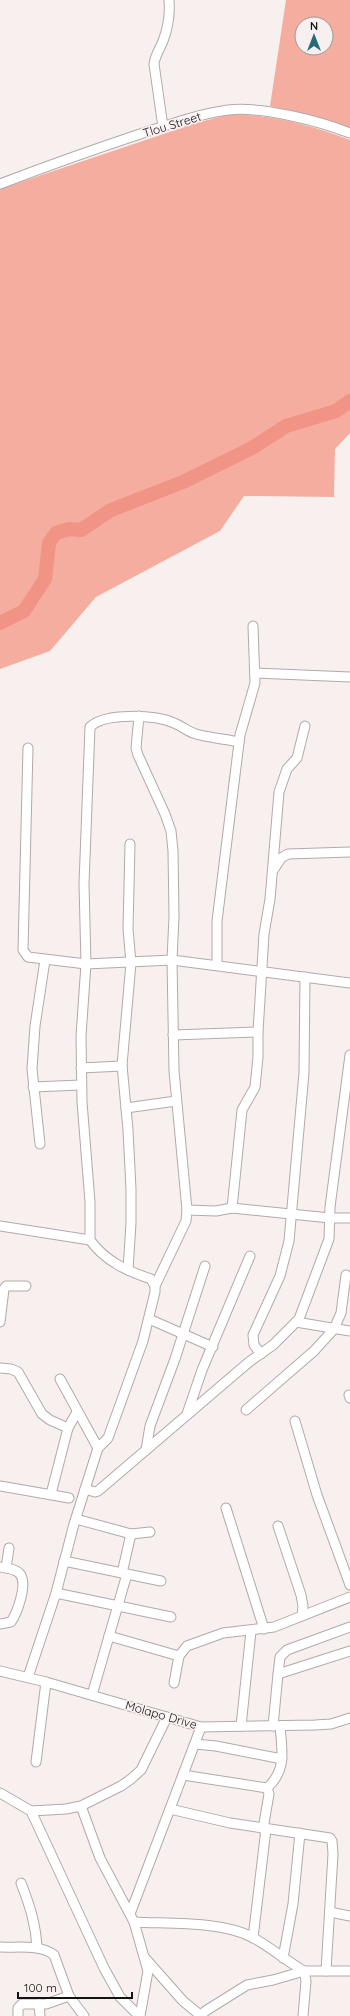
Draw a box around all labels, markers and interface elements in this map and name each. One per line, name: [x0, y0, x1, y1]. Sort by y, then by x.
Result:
north arrow: [294, 16, 334, 56]
text: N: [310, 19, 318, 33]
street label: Tlou Street: [141, 109, 203, 140]
street label: Molapo Drive: [124, 1697, 199, 1732]
scale bar: [18, 1974, 132, 2000]
text: 100 m: [24, 1980, 57, 1995]

